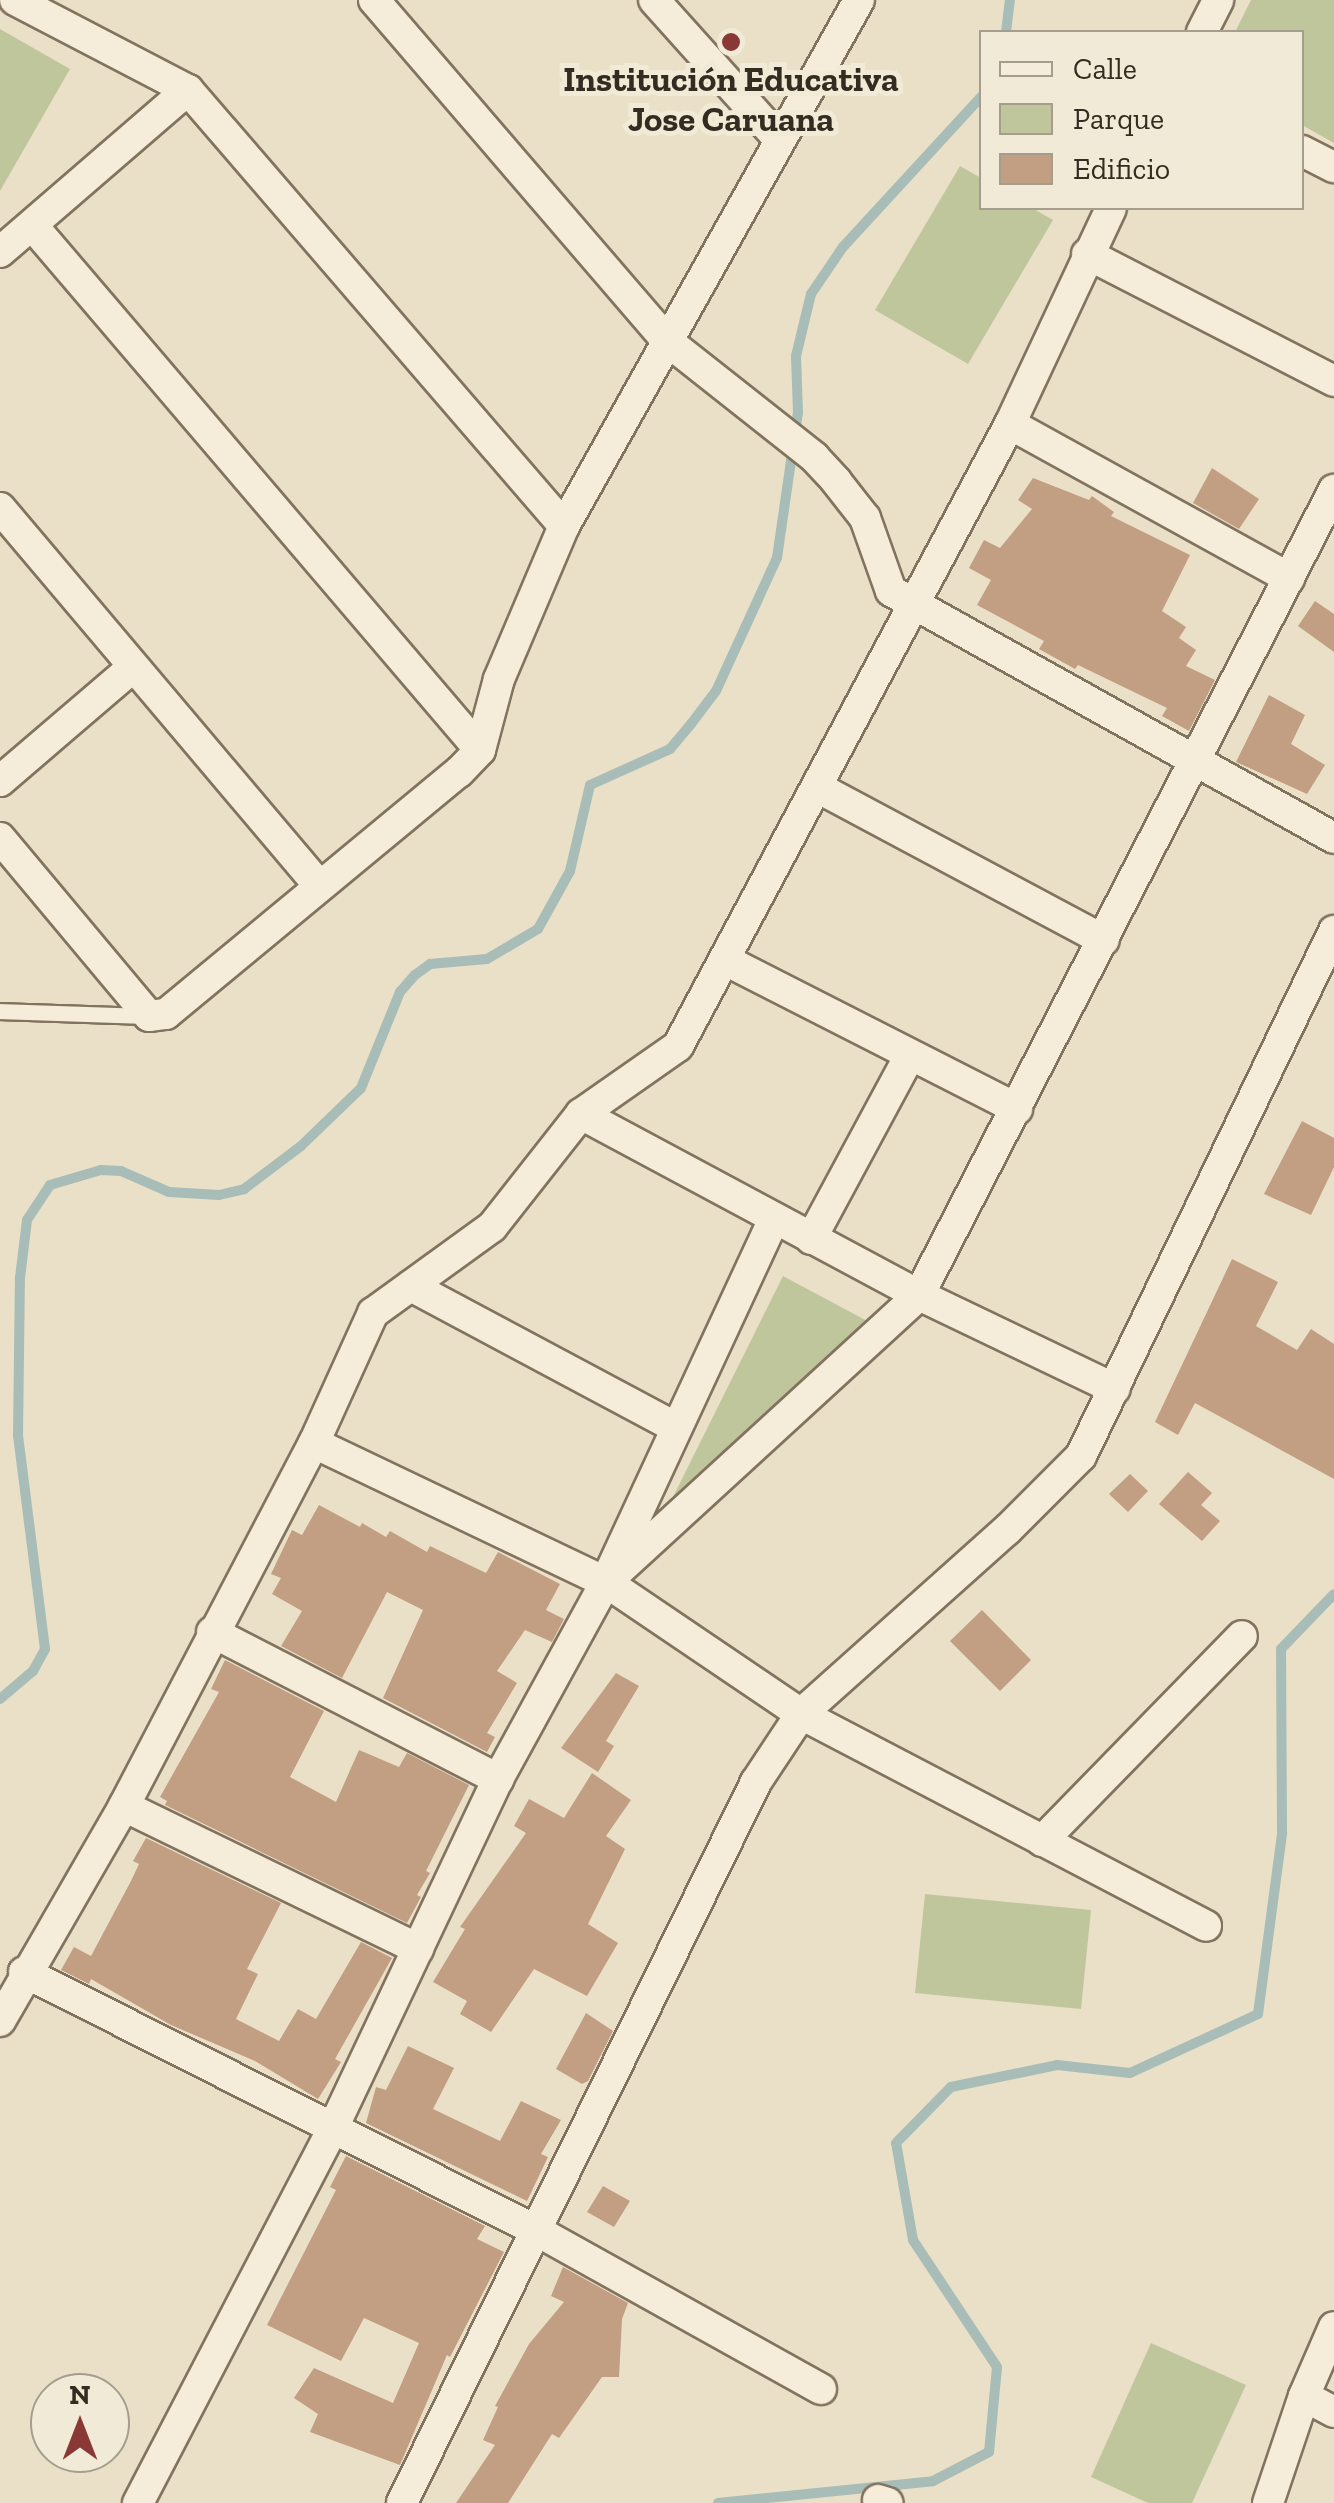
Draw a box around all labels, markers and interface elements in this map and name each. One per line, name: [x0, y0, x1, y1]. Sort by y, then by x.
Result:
legend: [979, 30, 1304, 210]
marker: Institución Educativa Jose Caruana: [720, 31, 742, 53]
text: Calle: [1073, 51, 1137, 87]
place label: Institución Educativa Jose Caruana: [563, 58, 899, 140]
text: Parque: [1073, 101, 1164, 137]
text: Edificio: [1073, 151, 1170, 187]
north arrow: [30, 2373, 130, 2473]
text: N: [69, 2378, 91, 2411]

